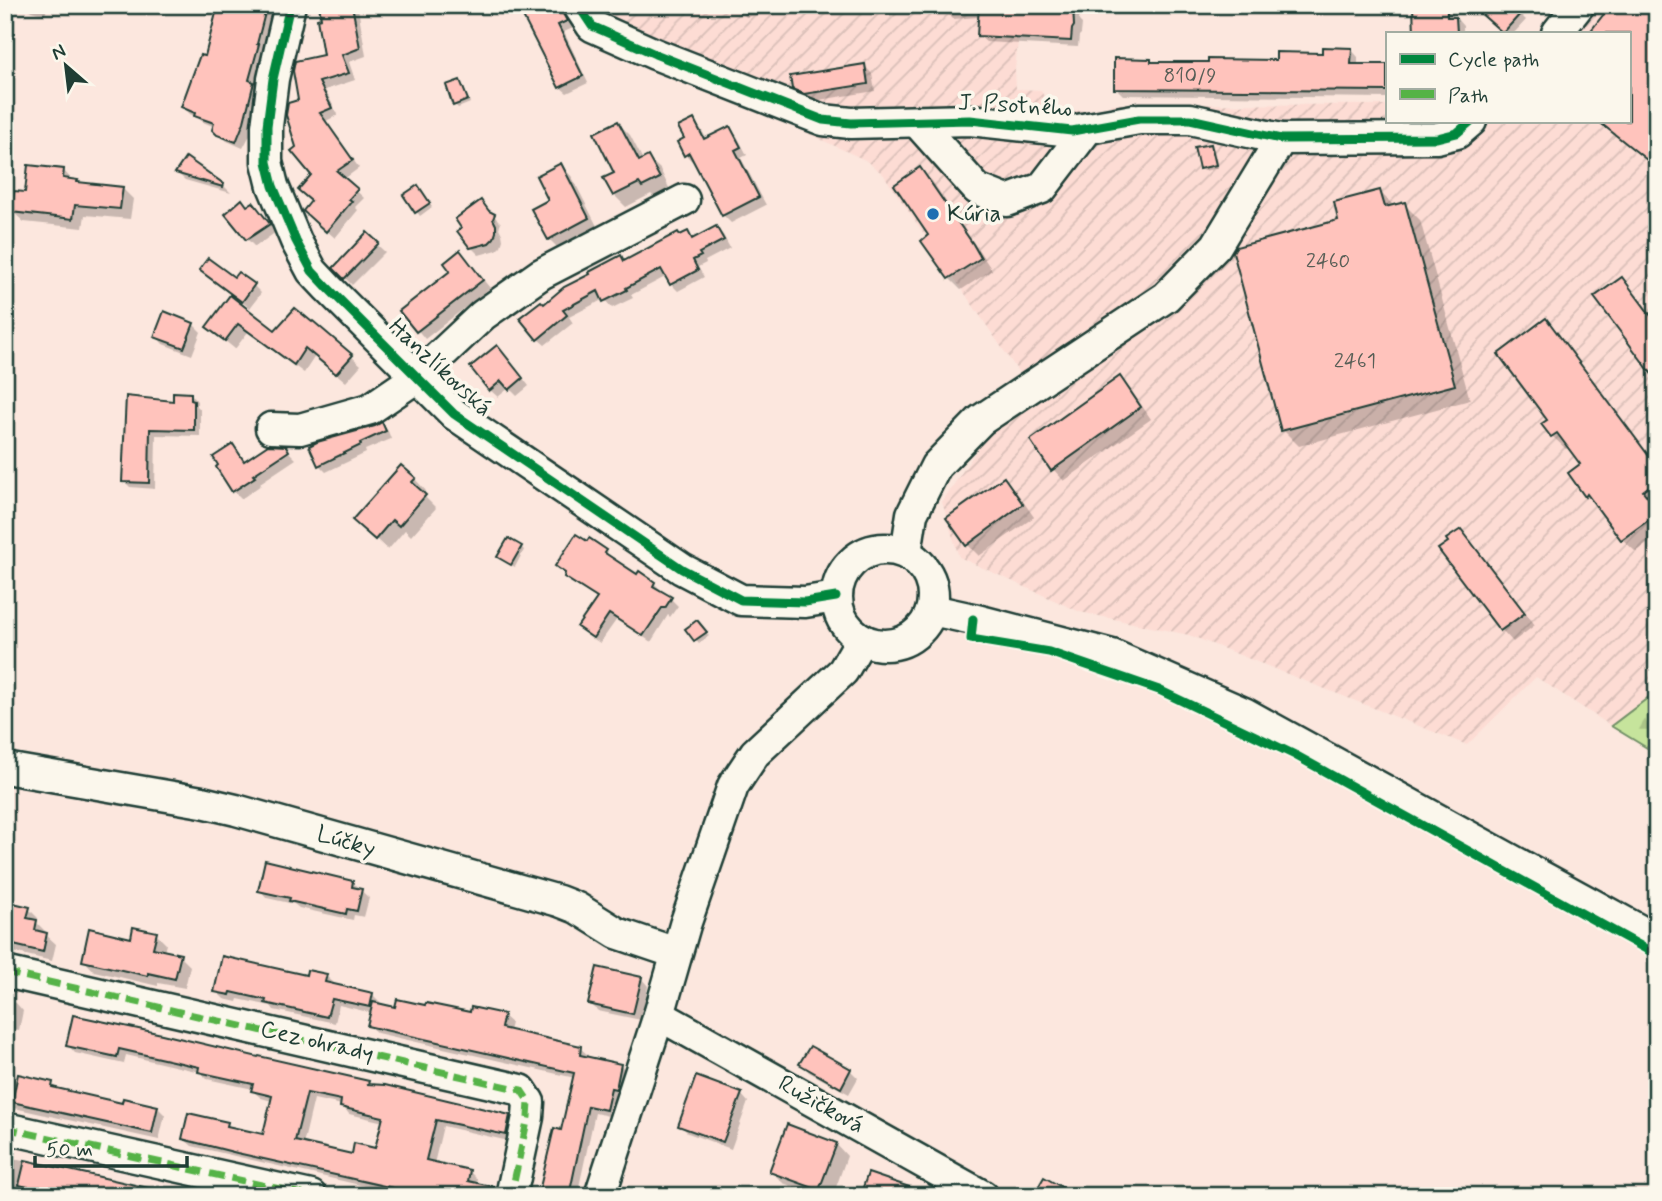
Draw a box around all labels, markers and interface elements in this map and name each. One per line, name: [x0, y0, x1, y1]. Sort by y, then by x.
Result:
north arrow: [32, 32, 102, 102]
legend: [1386, 32, 1630, 122]
text: N: [47, 38, 70, 66]
text: Cycle path: [1448, 46, 1539, 74]
house number: 810/9: [1164, 62, 1216, 90]
text: Path: [1448, 82, 1488, 110]
street label: J. Psotného: [957, 88, 1073, 124]
place label: Kúria: [947, 199, 1001, 230]
marker: Kúria: [925, 206, 941, 222]
house number: 2460: [1306, 247, 1350, 275]
street label: Hanzlíkovská: [381, 312, 499, 424]
house number: 2461: [1334, 347, 1376, 375]
street label: Lúčky: [313, 819, 379, 865]
street label: Cez ohrady: [257, 1014, 377, 1070]
street label: Ružičková: [772, 1069, 870, 1141]
scale bar: [35, 1124, 187, 1168]
text: 50 m: [46, 1136, 93, 1164]

